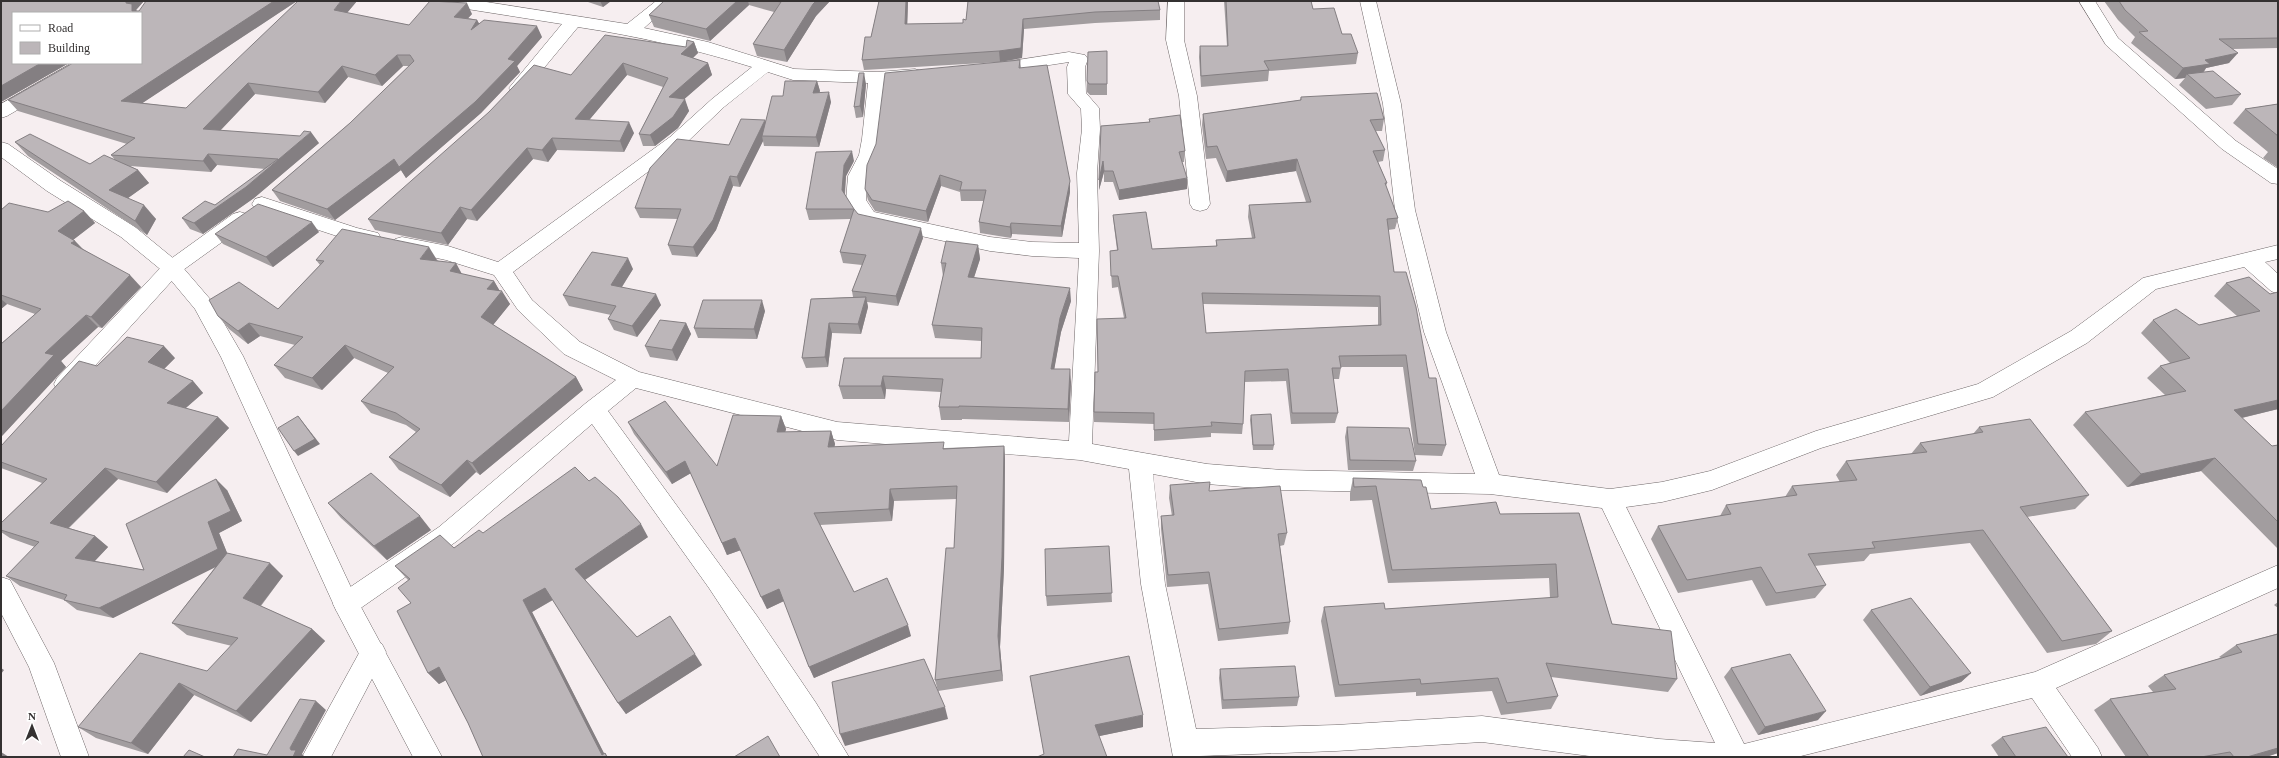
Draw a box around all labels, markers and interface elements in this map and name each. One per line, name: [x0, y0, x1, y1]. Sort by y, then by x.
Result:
legend: [12, 12, 142, 64]
text: Road: [48, 21, 73, 35]
text: Building: [48, 41, 90, 55]
north arrow: [12, 706, 52, 746]
text: N: [28, 710, 36, 722]

